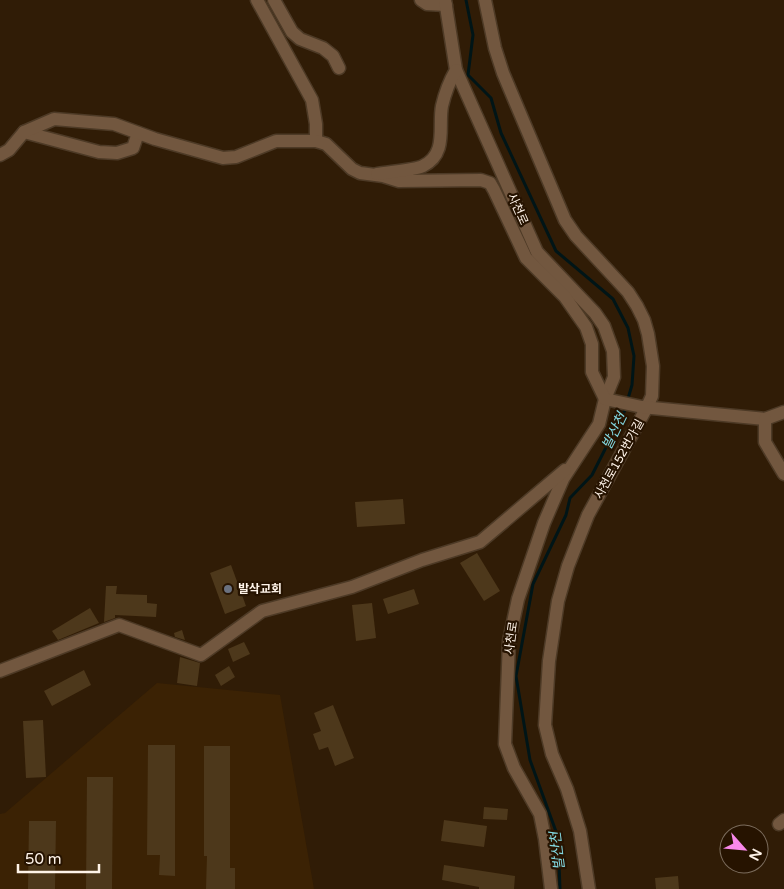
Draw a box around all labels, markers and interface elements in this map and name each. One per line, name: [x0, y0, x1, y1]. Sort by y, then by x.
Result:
street label: 사천로: [505, 191, 531, 227]
water label: 발산천: [598, 409, 631, 452]
street label: 사천로152번가길: [591, 417, 647, 501]
place label: 발삭교회: [238, 582, 282, 596]
marker: 발삭교회: [222, 583, 234, 595]
street label: 사천로: [502, 621, 520, 655]
north arrow: [719, 824, 769, 874]
water label: 발산천: [547, 830, 568, 871]
scale bar: [18, 842, 99, 874]
text: N: [745, 846, 765, 864]
text: 50 m: [25, 850, 62, 868]

